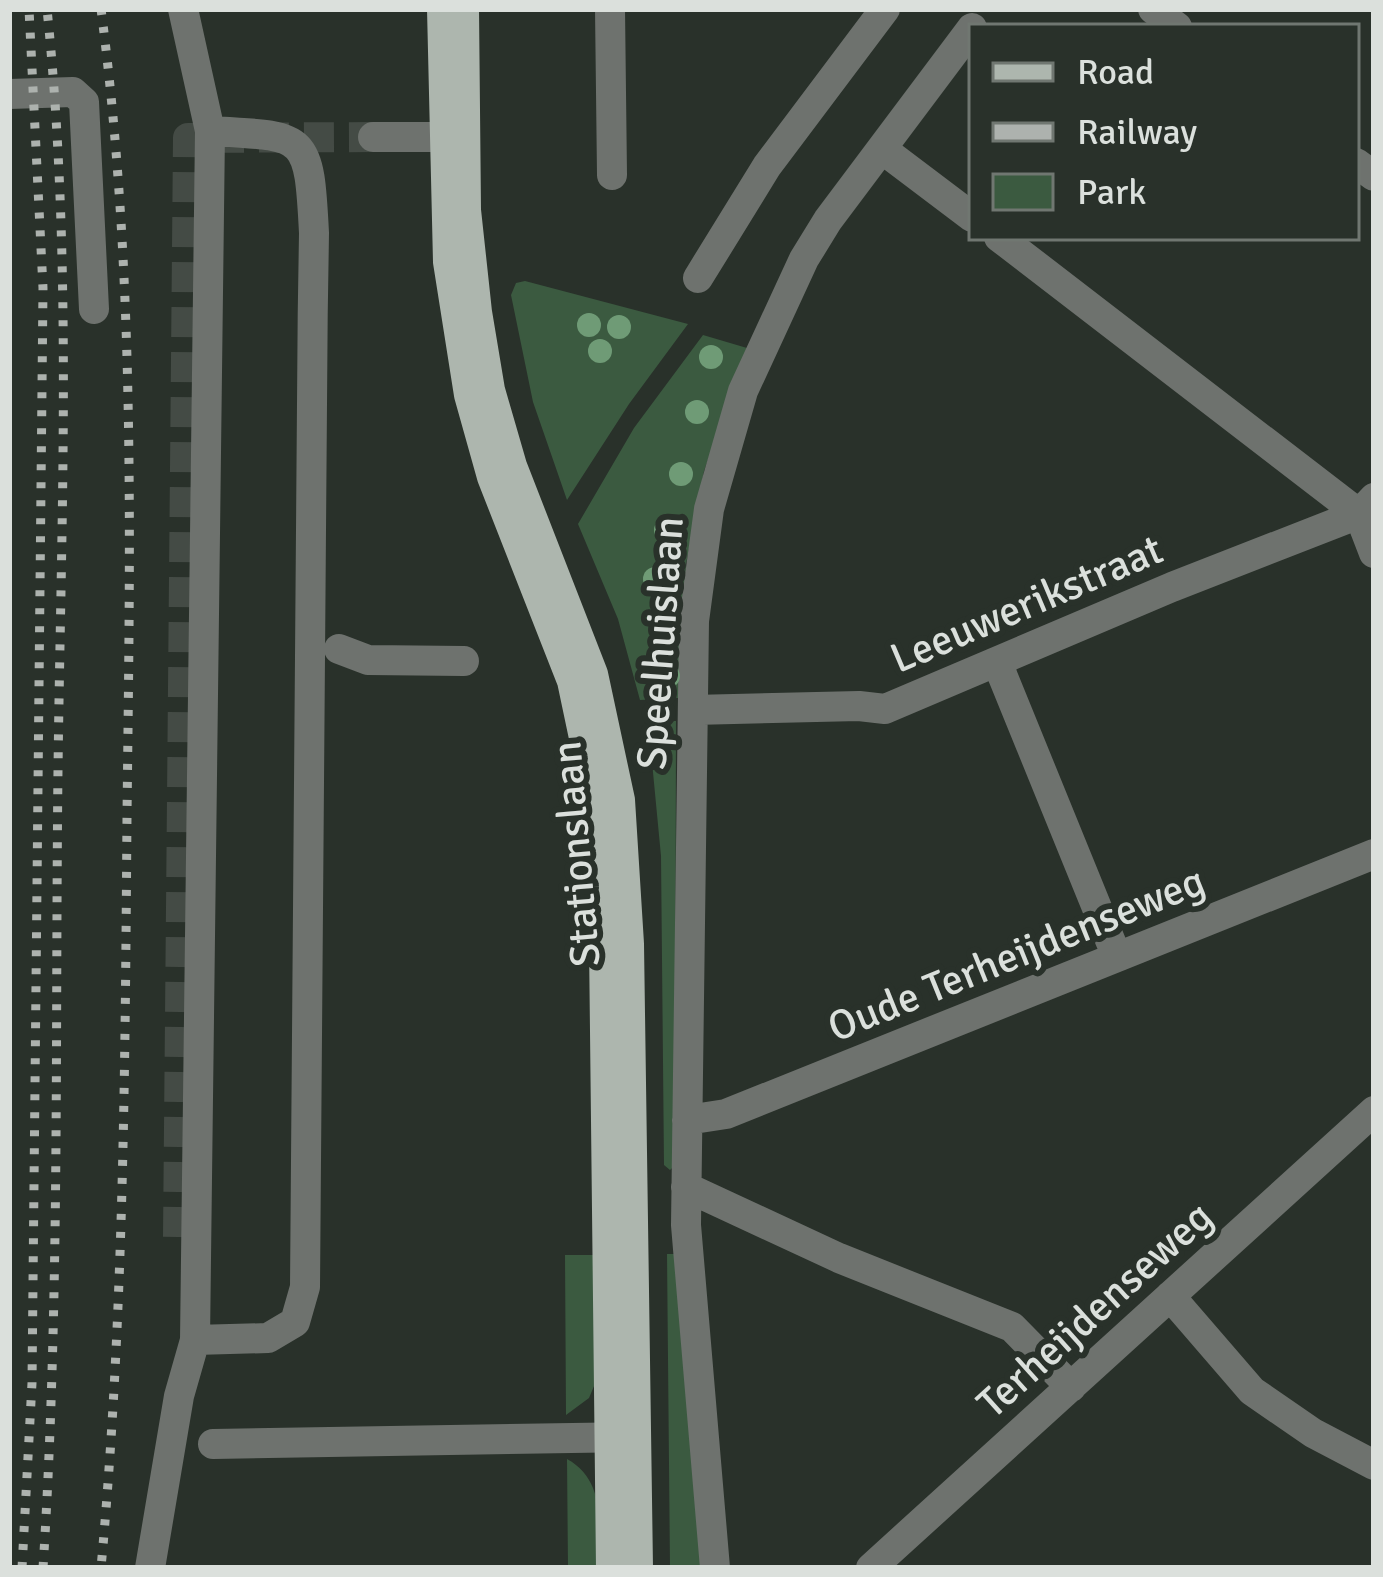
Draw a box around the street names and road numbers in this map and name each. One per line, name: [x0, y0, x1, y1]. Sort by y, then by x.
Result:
street label: Speelhuislaan: [626, 515, 695, 771]
street label: Leeuwerikstraat: [883, 524, 1170, 685]
street label: Stationslaan: [541, 739, 612, 969]
street label: Oude Terheijdenseweg: [821, 855, 1212, 1053]
street label: Terheijdenseweg: [967, 1191, 1223, 1429]

